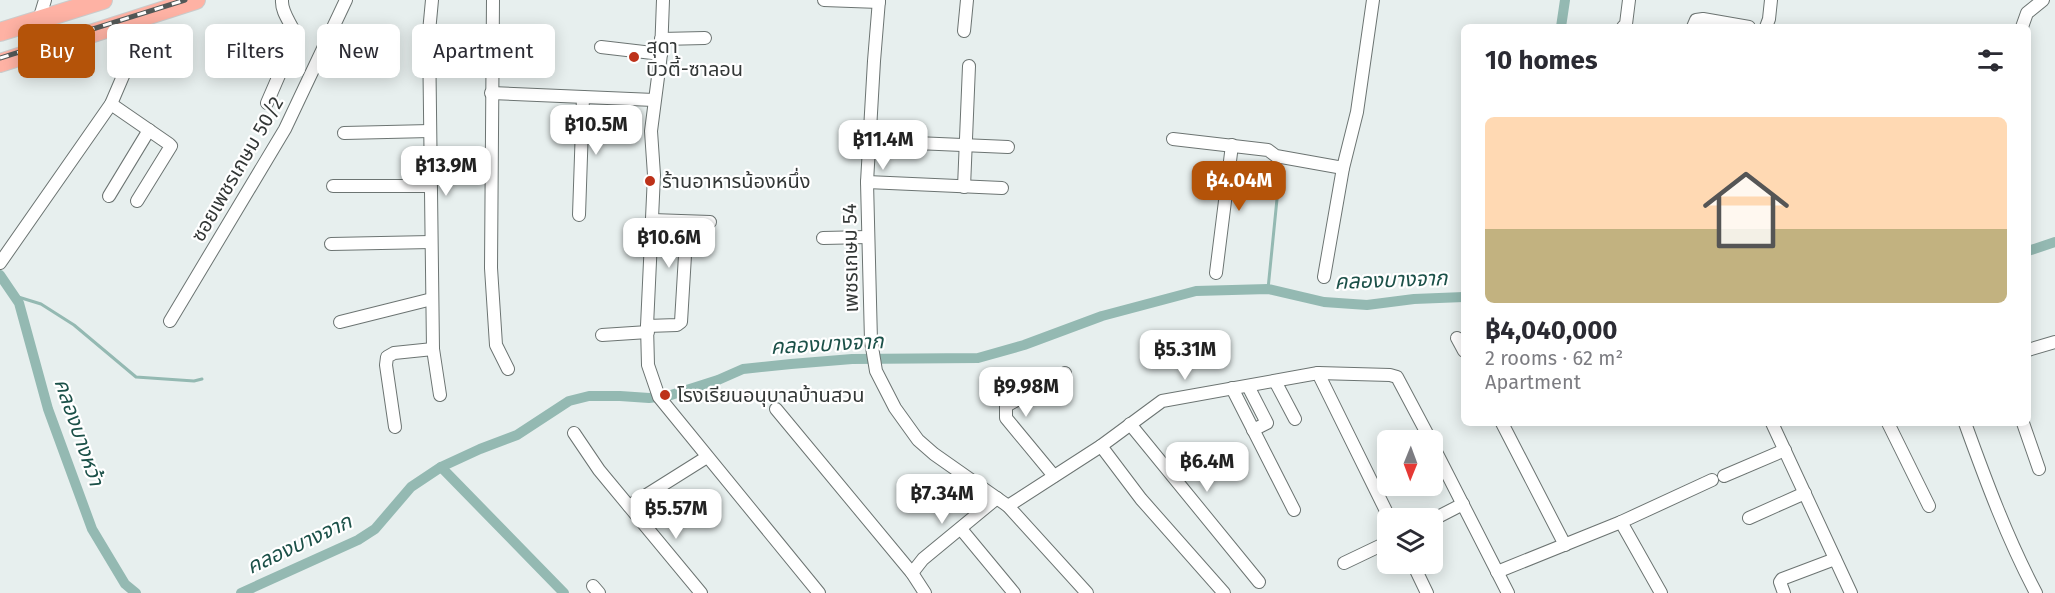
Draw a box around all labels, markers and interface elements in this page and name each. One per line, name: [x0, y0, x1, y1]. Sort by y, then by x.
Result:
chip: Buy: [18, 24, 95, 78]
chip: Rent: [107, 24, 193, 78]
chip: Filters: [205, 24, 305, 78]
chip: New: [317, 24, 400, 78]
chip: Apartment: [412, 24, 555, 78]
place label: สุดา บิวตี้-ซาลอน: [646, 34, 743, 81]
icon: filters: [1974, 44, 2007, 77]
text: 10 homes: [1485, 45, 1598, 76]
marker: สุดา บิวตี้-ซาลอน: [627, 50, 641, 64]
street label: ซอยเพชรเกษม 50/2: [186, 92, 288, 246]
pin: ฿10.5M: [547, 105, 645, 156]
text: ฿10.5M: [564, 112, 628, 136]
pin: ฿11.4M: [834, 120, 932, 171]
text: ฿11.4M: [853, 127, 913, 151]
pin: ฿13.9M: [397, 146, 495, 197]
text: ฿13.9M: [415, 153, 477, 177]
icon: home: [1692, 156, 1800, 264]
pin: ฿4.04M: [1190, 161, 1288, 212]
place label: ร้านอาหารน้องหนึ่ง: [662, 167, 811, 193]
text: ฿4.04M: [1206, 168, 1272, 192]
marker: ร้านอาหารน้องหนึ่ง: [643, 174, 657, 188]
street label: เพชรเกษม 54: [837, 203, 863, 313]
pin: ฿10.6M: [620, 218, 718, 269]
text: ฿10.6M: [637, 225, 701, 249]
water label: คลองบางจาก: [1334, 265, 1449, 295]
text: ฿4,040,000: [1485, 315, 1618, 346]
water label: คลองบางจาก: [770, 328, 885, 360]
pin: ฿5.31M: [1136, 330, 1234, 381]
text: ฿5.31M: [1154, 337, 1216, 361]
text: 2 rooms · 62 m²: [1485, 346, 1623, 370]
pin: ฿9.98M: [977, 367, 1075, 418]
text: Apartment: [1485, 370, 1581, 394]
text: ฿9.98M: [993, 374, 1059, 398]
water label: คลองบางหว้า: [48, 375, 110, 491]
place label: โรงเรียนอนุบาลบ้านสวน: [677, 383, 864, 407]
marker: โรงเรียนอนุบาลบ้านสวน: [658, 388, 672, 402]
north arrow: [1377, 430, 1443, 496]
map controls: [1377, 430, 1443, 574]
pin: ฿6.4M: [1165, 442, 1249, 493]
text: ฿6.4M: [1180, 449, 1234, 473]
pin: ฿7.34M: [893, 474, 991, 525]
text: ฿7.34M: [910, 481, 974, 505]
pin: ฿5.57M: [627, 489, 725, 540]
text: ฿5.57M: [645, 496, 707, 520]
water label: คลองบางจาก: [242, 508, 357, 580]
button: layers: [1377, 508, 1443, 574]

